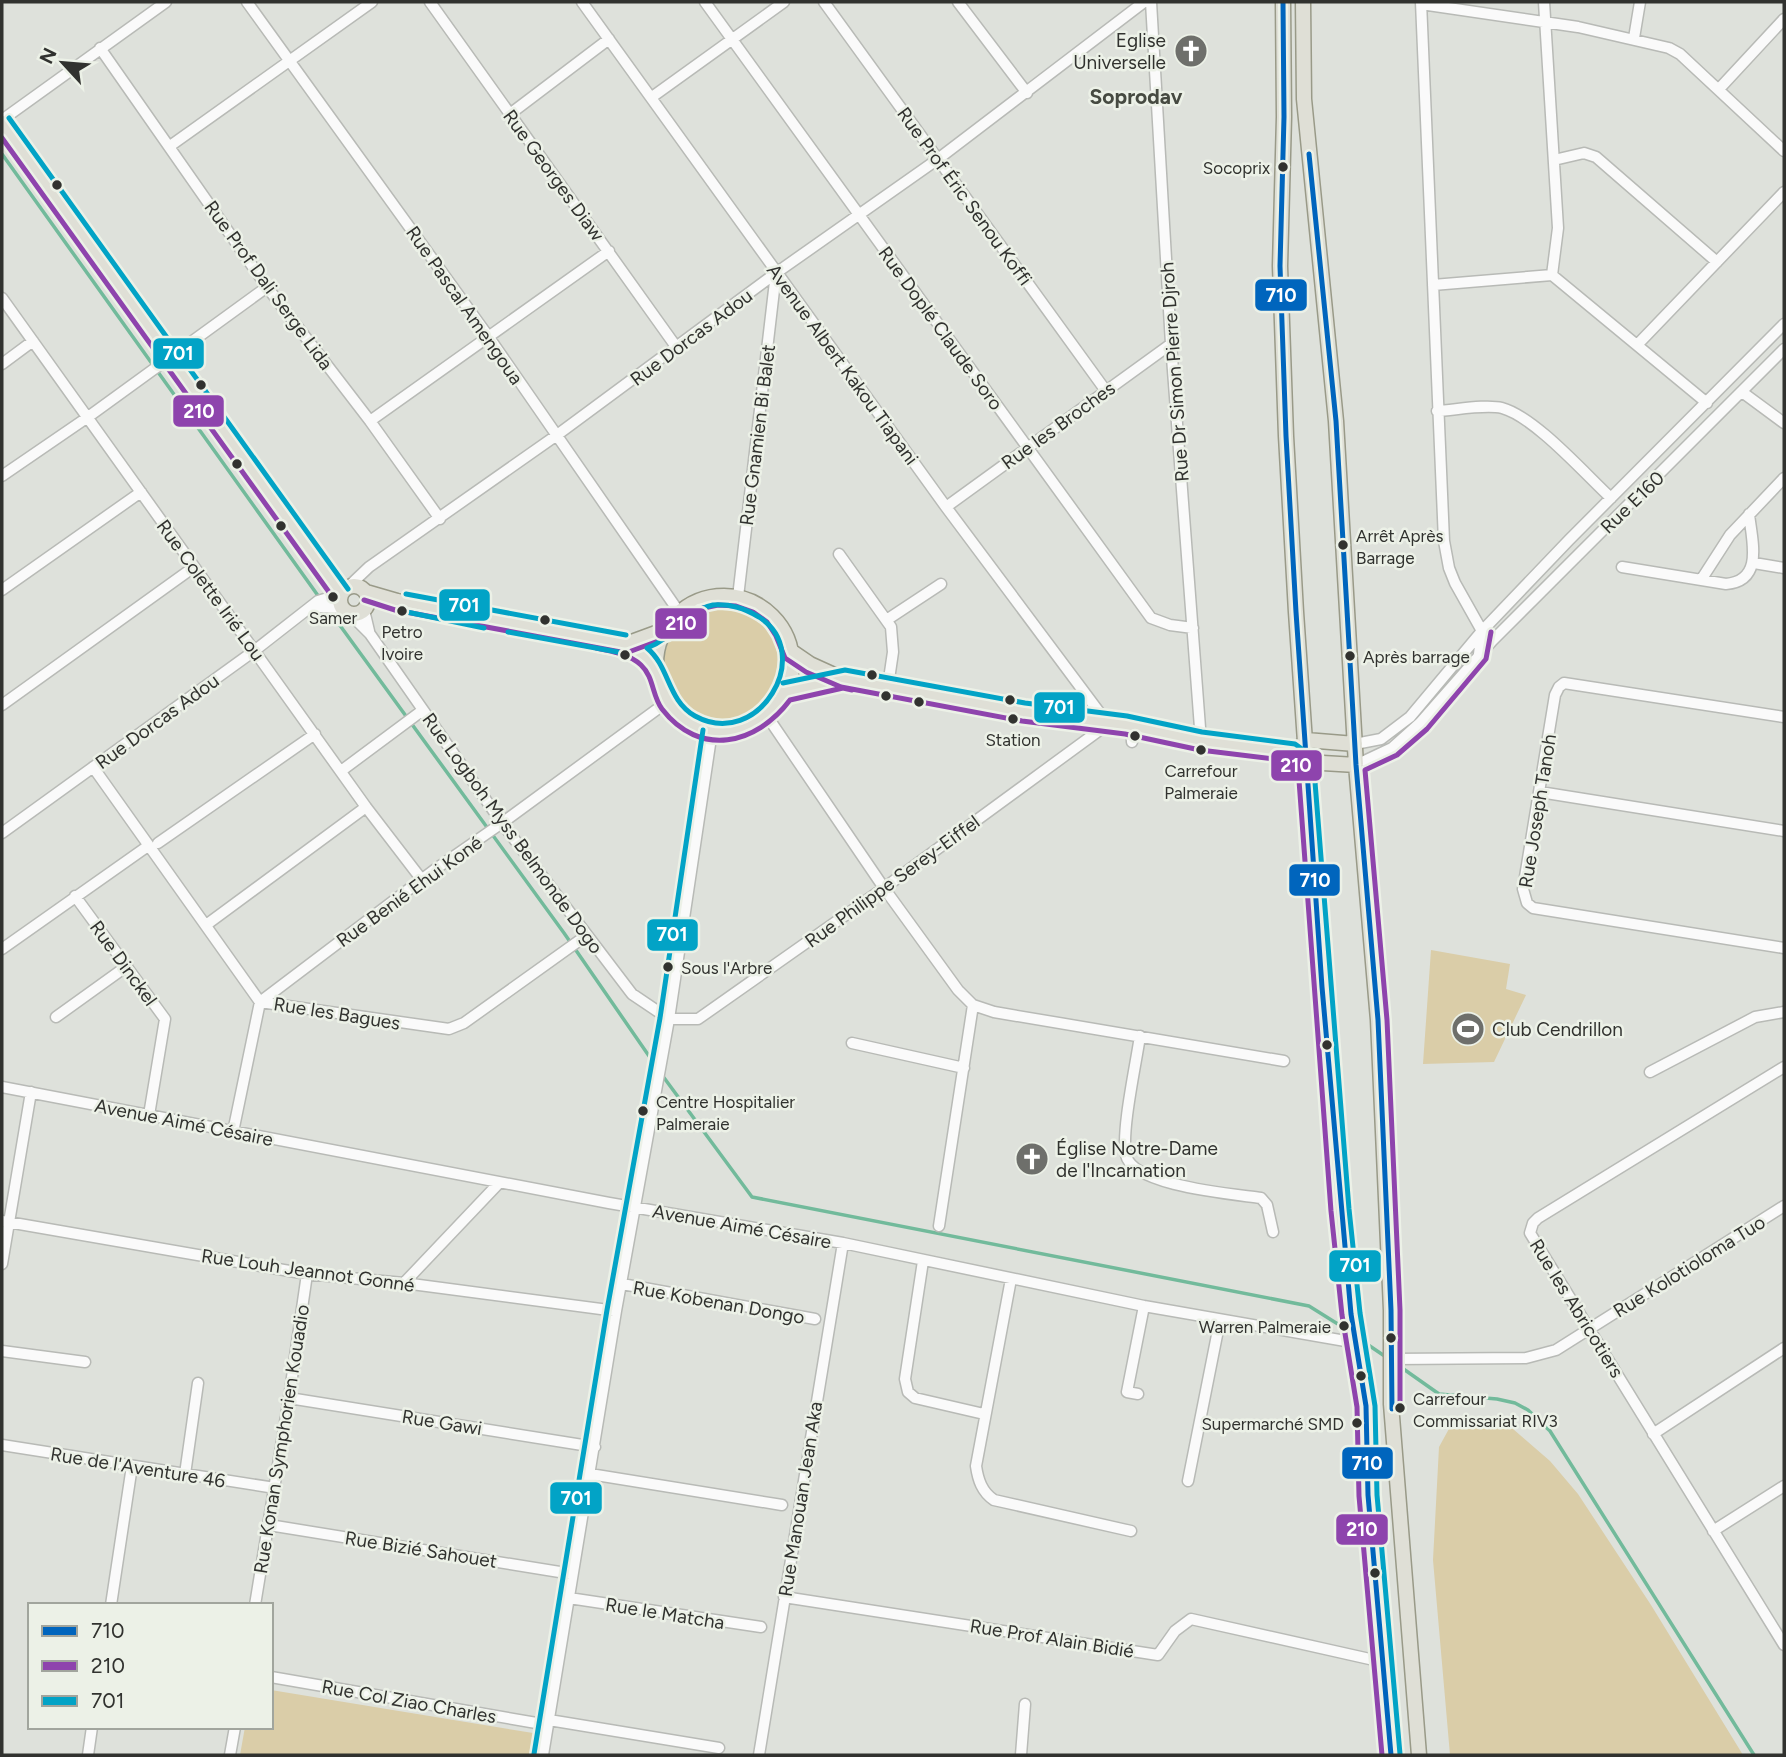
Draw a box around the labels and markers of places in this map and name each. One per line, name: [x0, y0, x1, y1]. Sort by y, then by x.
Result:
place label: Eglise Universelle: [1073, 29, 1166, 74]
church icon: Eglise Universelle: [1172, 32, 1210, 70]
place label: Socoprix: [1203, 158, 1270, 178]
marker: Socoprix: [1276, 160, 1290, 174]
unlabelled marker: [50, 178, 64, 192]
unlabelled marker: [194, 378, 208, 392]
unlabelled marker: [230, 457, 244, 471]
unlabelled marker: [274, 519, 288, 533]
place label: Arrêt Après Barrage: [1356, 526, 1444, 568]
marker: Arrêt Après Barrage: [1336, 538, 1350, 552]
marker: Samer: [326, 590, 340, 604]
marker: Petro Ivoire: [395, 604, 409, 618]
place label: Samer: [309, 608, 358, 628]
unlabelled marker: [538, 613, 552, 627]
place label: Petro Ivoire: [381, 622, 423, 664]
place label: Après barrage: [1363, 647, 1470, 667]
unlabelled marker: [618, 648, 632, 662]
marker: Après barrage: [1343, 649, 1357, 663]
unlabelled marker: [865, 668, 879, 682]
unlabelled marker: [879, 689, 893, 703]
unlabelled marker: [1003, 693, 1017, 707]
unlabelled marker: [912, 695, 926, 709]
marker: Station: [1006, 712, 1020, 726]
unlabelled marker: [1128, 729, 1142, 743]
place label: Station: [985, 730, 1041, 750]
marker: Carrefour Palmeraie: [1194, 743, 1208, 757]
place label: Carrefour Palmeraie: [1164, 761, 1238, 803]
place label: Sous l'Arbre: [681, 958, 772, 978]
marker: Sous l'Arbre: [661, 960, 675, 974]
sports icon: Club Cendrillon: [1449, 1010, 1487, 1048]
place label: Club Cendrillon: [1492, 1018, 1623, 1041]
unlabelled marker: [1320, 1038, 1334, 1052]
place label: Centre Hospitalier Palmeraie: [656, 1092, 795, 1134]
marker: Centre Hospitalier Palmeraie: [636, 1104, 650, 1118]
place label: Église Notre-Dame de l'Incarnation: [1056, 1137, 1218, 1182]
church icon: Église Notre-Dame de l'Incarnation: [1013, 1140, 1051, 1178]
place label: Warren Palmeraie: [1199, 1317, 1331, 1337]
marker: Warren Palmeraie: [1337, 1319, 1351, 1333]
unlabelled marker: [1384, 1331, 1398, 1345]
unlabelled marker: [1354, 1369, 1368, 1383]
place label: Carrefour Commissariat RIV3: [1413, 1389, 1558, 1431]
marker: Carrefour Commissariat RIV3: [1393, 1401, 1407, 1415]
place label: Supermarché SMD: [1201, 1414, 1344, 1434]
marker: Supermarché SMD: [1350, 1416, 1364, 1430]
unlabelled marker: [1368, 1566, 1382, 1580]

